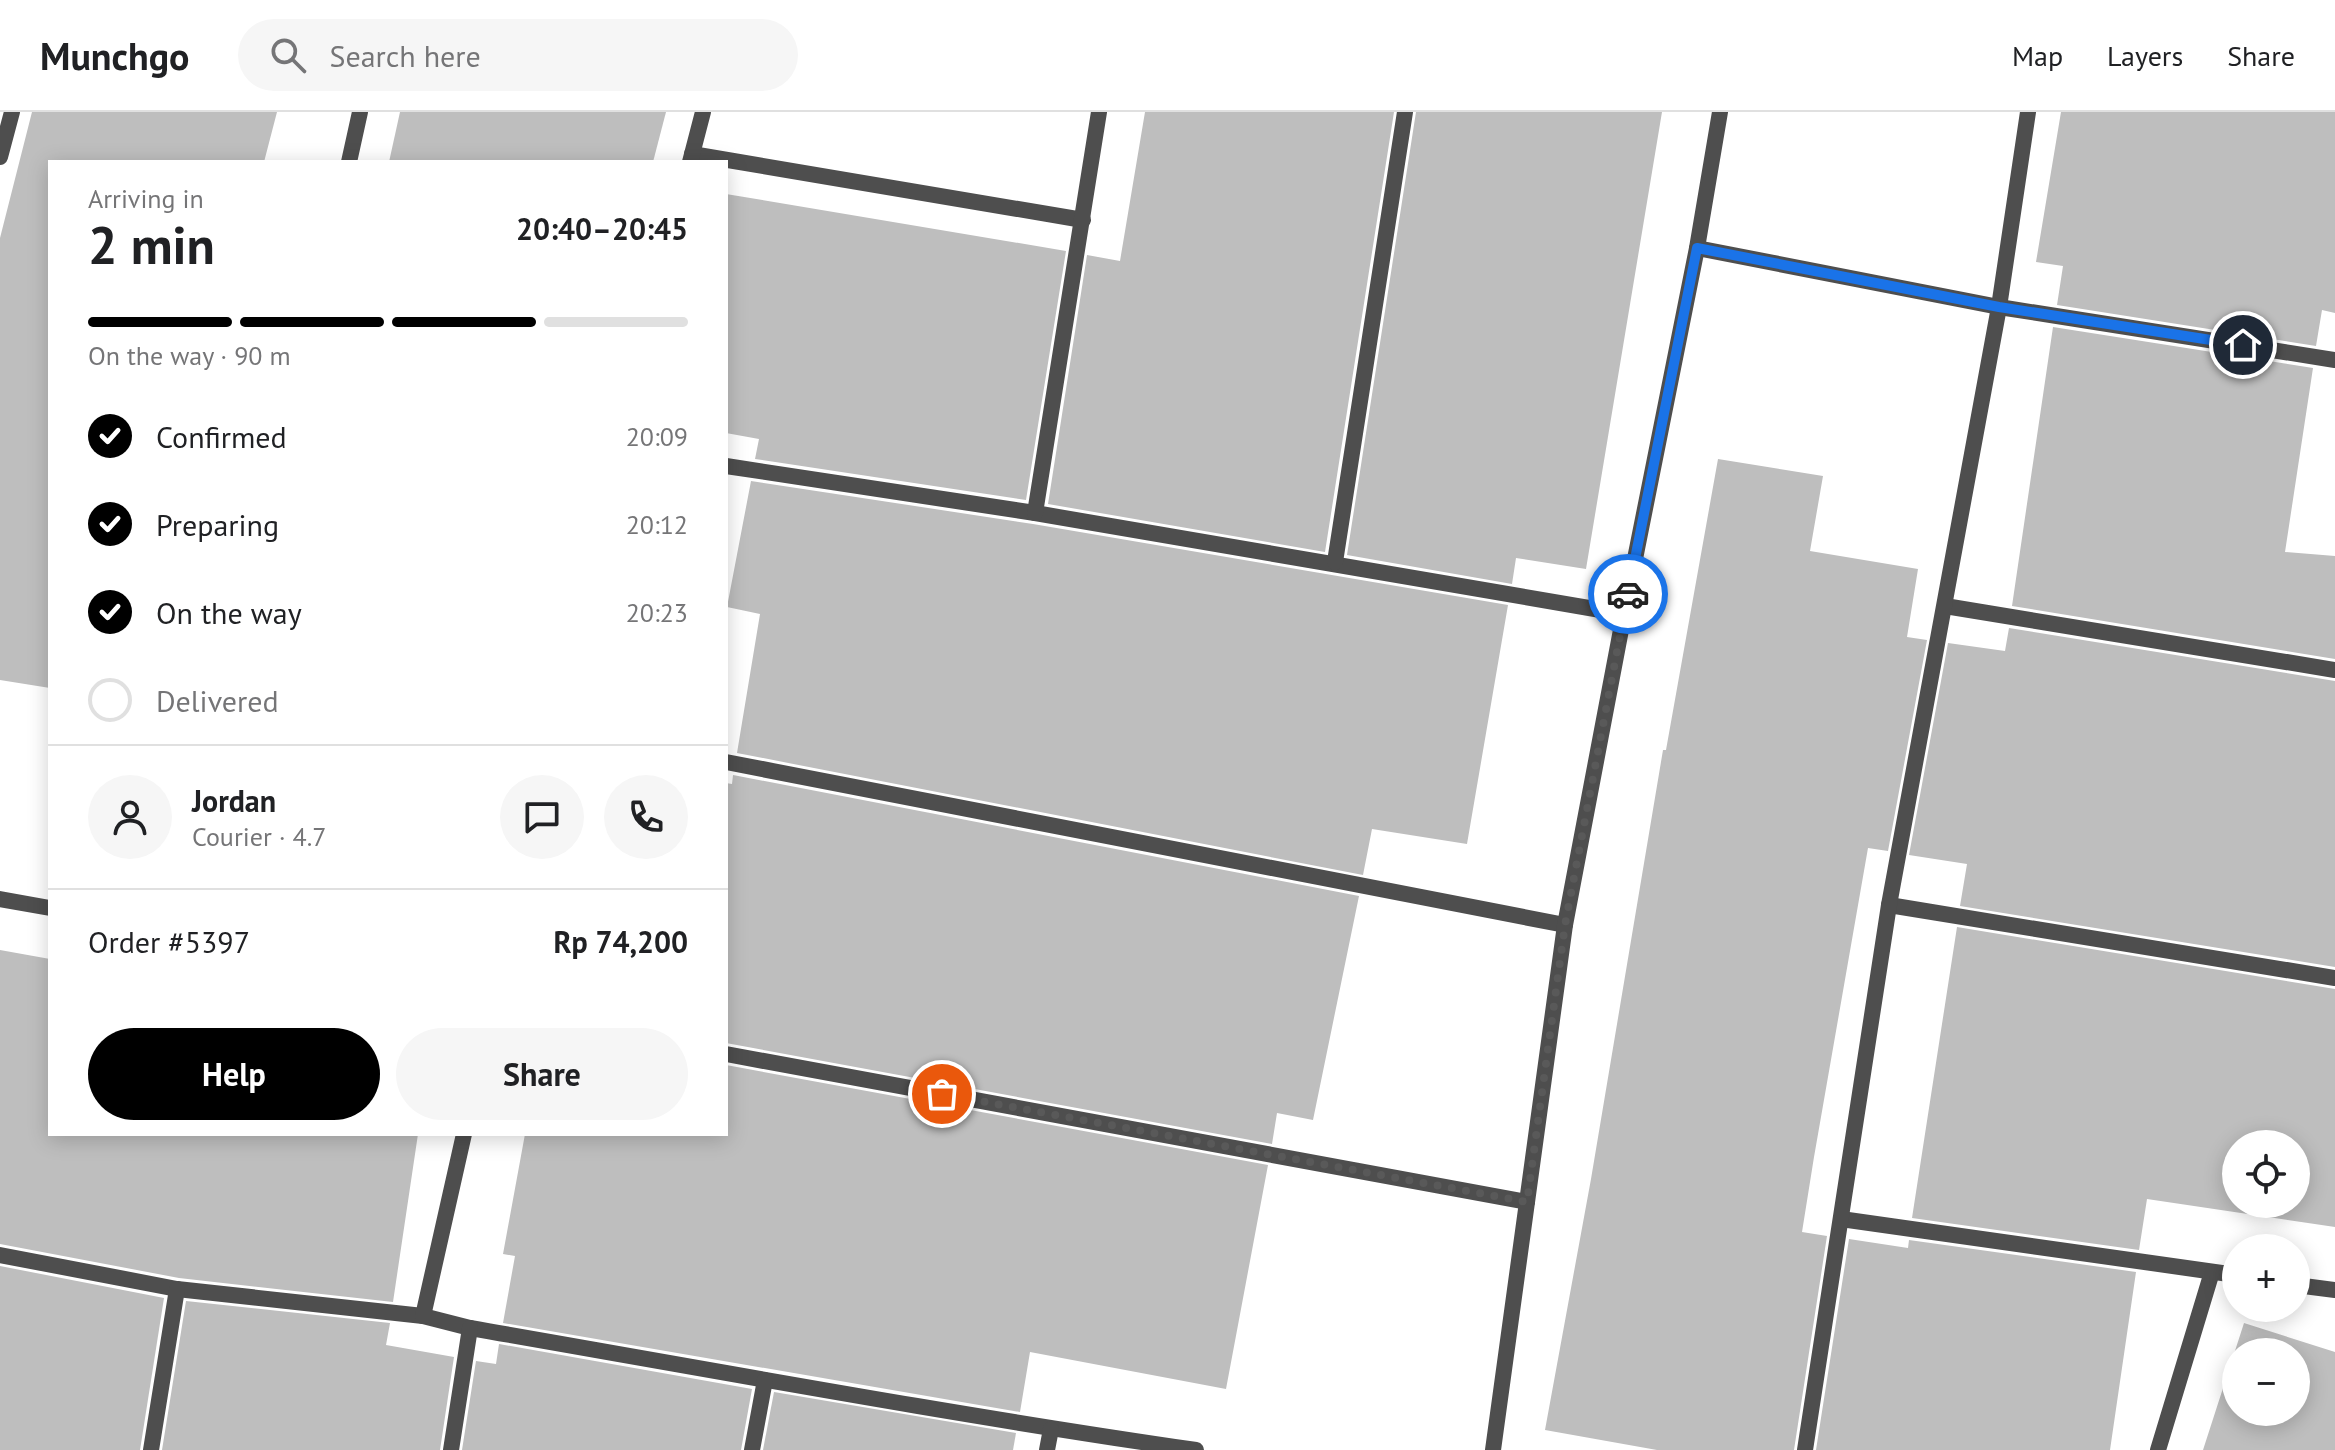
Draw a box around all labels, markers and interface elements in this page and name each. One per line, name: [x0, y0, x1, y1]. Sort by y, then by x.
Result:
search box: [238, 19, 798, 91]
text: Munchgo: [40, 31, 190, 80]
icon: search: [266, 33, 310, 77]
text: Search here: [330, 36, 481, 75]
text: Map: [2012, 37, 2063, 74]
text: Layers: [2107, 37, 2183, 74]
text: Share: [2227, 37, 2295, 74]
text: Arriving in: [88, 182, 204, 215]
text: 20:40–20:45: [516, 209, 688, 248]
text: 2 min: [88, 211, 215, 278]
pin: [2209, 311, 2277, 379]
icon: home: [2221, 323, 2265, 367]
text: On the way · 90 m: [88, 339, 291, 372]
icon: check: [88, 414, 132, 458]
text: Confirmed: [156, 417, 287, 456]
text: 20:09: [626, 420, 688, 453]
icon: check: [88, 502, 132, 546]
text: Preparing: [156, 505, 279, 544]
text: 20:12: [626, 508, 688, 541]
courier: [1588, 554, 1668, 634]
icon: car: [1606, 572, 1650, 616]
icon: check: [88, 590, 132, 634]
text: On the way: [156, 593, 302, 632]
text: 20:23: [626, 596, 688, 629]
text: Delivered: [156, 681, 279, 720]
button: person: [88, 775, 172, 859]
button: chat: [500, 775, 584, 859]
button: phone: [604, 775, 688, 859]
text: Jordan: [192, 781, 276, 820]
text: Courier · 4.7: [192, 820, 326, 853]
text: Order #5397: [88, 922, 250, 961]
text: Rp 74,200: [554, 922, 688, 961]
button: Help: [88, 1028, 380, 1120]
button: Share: [396, 1028, 688, 1120]
pin: [908, 1060, 976, 1128]
icon: bag: [920, 1072, 964, 1116]
map controls: [2222, 1130, 2310, 1426]
button: locate: [2222, 1130, 2310, 1218]
button: +: [2222, 1234, 2310, 1322]
button: −: [2222, 1338, 2310, 1426]

